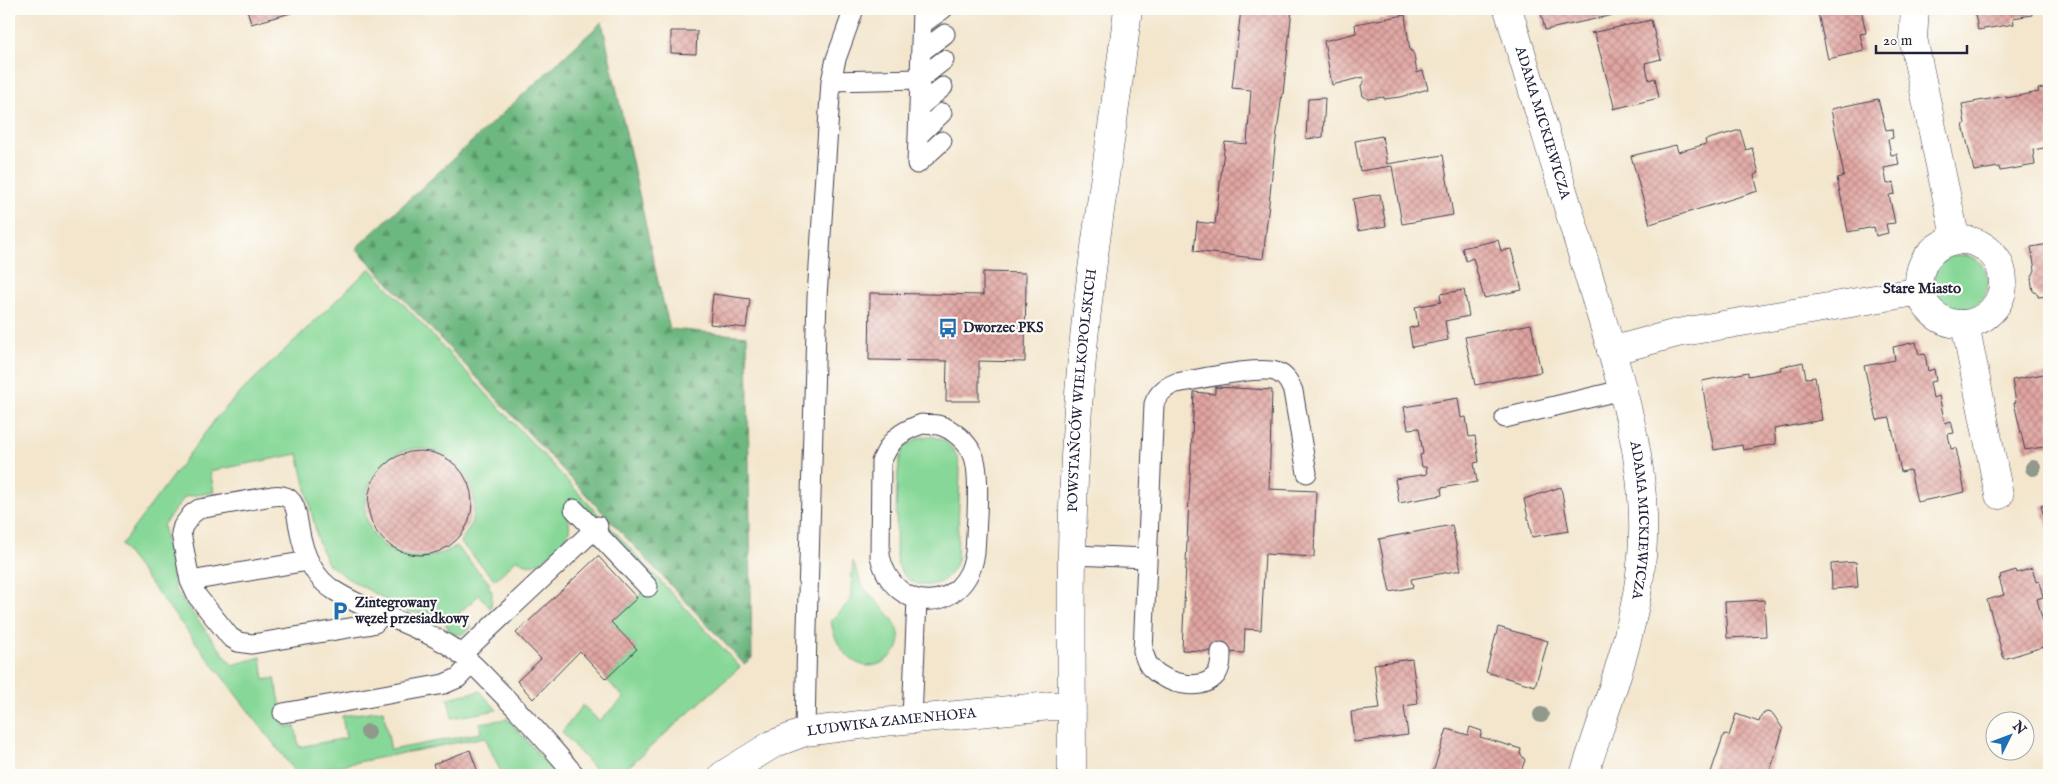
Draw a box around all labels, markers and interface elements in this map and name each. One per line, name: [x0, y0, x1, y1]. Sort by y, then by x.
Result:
scale bar: [1876, 22, 1967, 54]
text: 20 m: [1883, 31, 1913, 50]
street label: ADAMA MICKIEWICZA: [1510, 43, 1574, 202]
street label: POWSTAŃCÓW WIELKOPOLSKICH: [1064, 268, 1101, 512]
district label: Stare Miasto: [1883, 279, 1961, 298]
bus stop icon: Dworzec PKS: [937, 317, 959, 339]
place label: Dworzec PKS: [963, 319, 1043, 337]
street label: ADAMA MICKIEWICZA: [1625, 439, 1652, 601]
place label: Zintegrowany węzeł przesiadkowy: [354, 594, 470, 628]
parking icon: Zintegrowany węzeł przesiadkowy: [329, 600, 351, 622]
street label: LUDWIKA ZAMENHOFA: [806, 704, 977, 741]
north arrow: [1986, 712, 2036, 762]
text: N: [2008, 717, 2030, 738]

